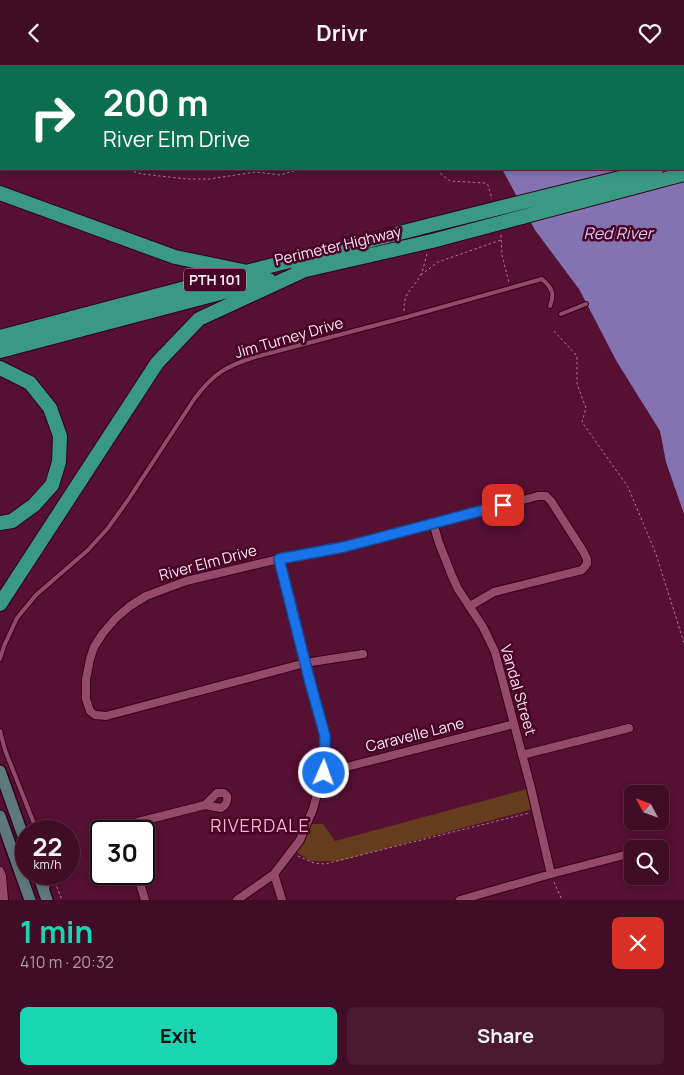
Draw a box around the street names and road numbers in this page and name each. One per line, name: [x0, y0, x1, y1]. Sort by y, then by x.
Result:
street label: Perimeter Highway: [272, 221, 403, 270]
road number: PTH 101: [184, 269, 246, 291]
street label: Jim Turney Drive: [232, 312, 346, 363]
street label: River Elm Drive: [157, 539, 259, 586]
street label: Vandal Street: [496, 642, 541, 738]
street label: Caravelle Lane: [363, 712, 466, 757]

